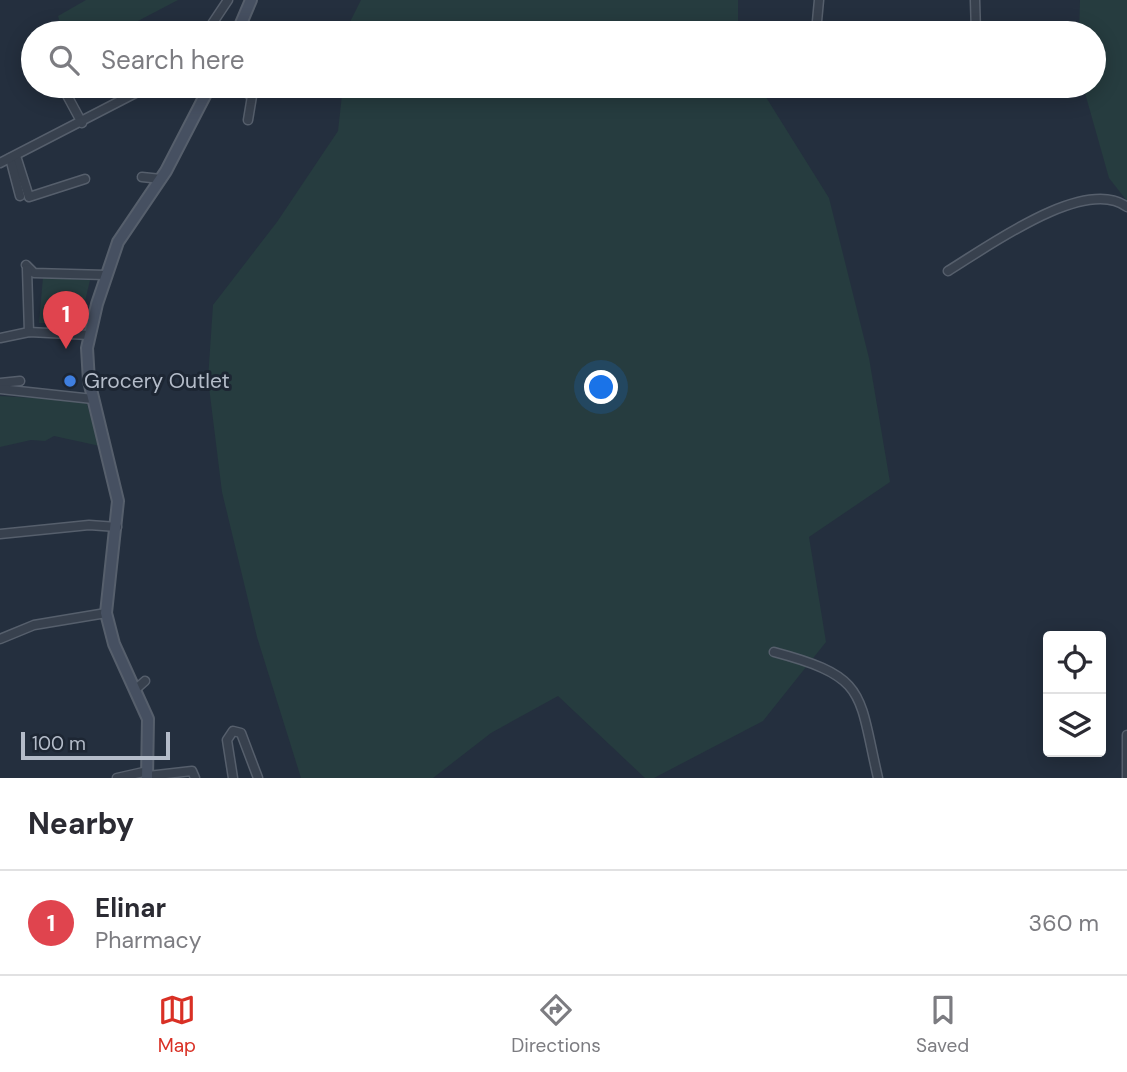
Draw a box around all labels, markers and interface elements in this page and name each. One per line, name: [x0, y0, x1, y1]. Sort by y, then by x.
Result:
search box: [21, 21, 1106, 98]
icon: search: [45, 41, 83, 79]
text: Search here: [101, 43, 244, 77]
pin: 1: [43, 291, 89, 349]
place label: Grocery Outlet: [84, 367, 230, 395]
your location: [584, 370, 618, 404]
marker: Grocery Outlet: [62, 373, 78, 389]
map controls: [1043, 631, 1106, 757]
button: locate: [1043, 631, 1106, 694]
button: layers: [1043, 694, 1106, 757]
scale bar: [21, 729, 170, 761]
text: 100 m: [32, 731, 86, 756]
text: Nearby: [28, 804, 134, 843]
text: Elinar: [95, 891, 166, 925]
text: 1: [47, 908, 55, 938]
text: 360 m: [1029, 908, 1099, 938]
text: Pharmacy: [95, 925, 202, 955]
tab: Map: [158, 991, 196, 1058]
tab: Directions: [511, 991, 601, 1058]
tab: Saved: [916, 991, 969, 1058]

